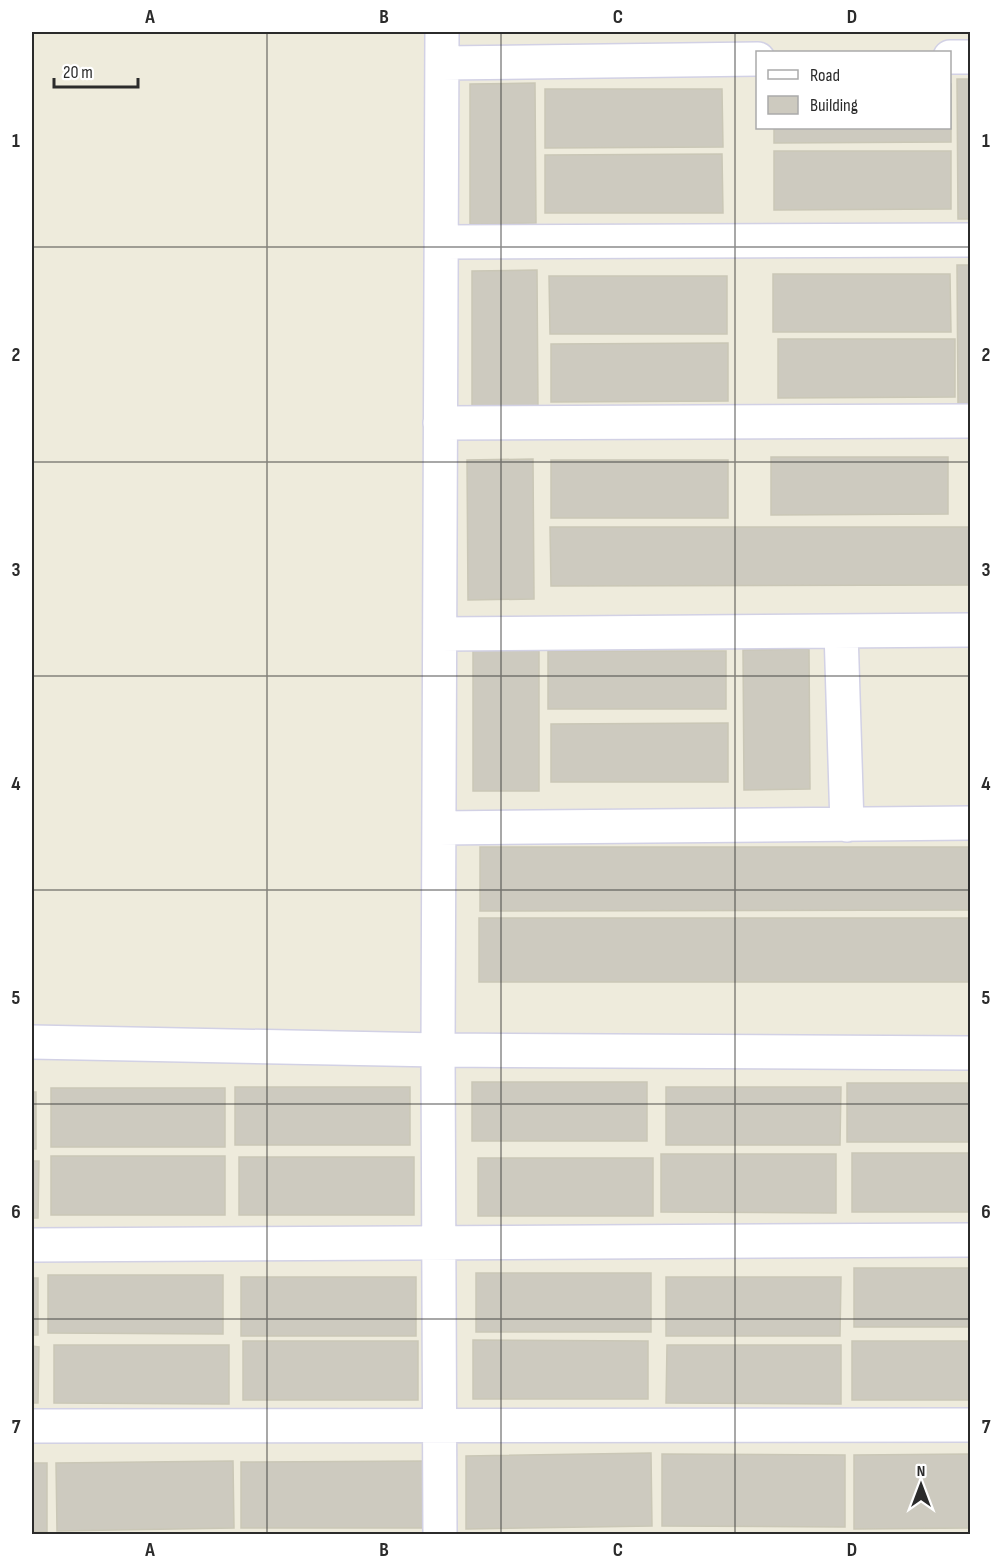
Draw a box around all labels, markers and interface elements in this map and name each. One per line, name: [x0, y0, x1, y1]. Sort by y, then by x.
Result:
text: A: [144, 5, 155, 29]
text: B: [379, 5, 389, 29]
text: C: [613, 5, 623, 29]
text: D: [847, 5, 857, 29]
scale bar: [54, 51, 138, 89]
legend: [756, 51, 951, 129]
text: 20 m: [63, 62, 93, 83]
text: Road: [810, 65, 840, 86]
text: Building: [810, 95, 858, 116]
text: 1: [12, 129, 20, 153]
text: 1: [982, 129, 990, 153]
text: 2: [12, 343, 20, 367]
text: 2: [982, 343, 990, 367]
text: 3: [12, 558, 21, 582]
text: 3: [982, 558, 991, 582]
text: 4: [11, 772, 21, 796]
text: 4: [981, 772, 991, 796]
text: 5: [12, 986, 21, 1010]
text: 5: [982, 986, 991, 1010]
text: 6: [11, 1200, 21, 1224]
text: 6: [981, 1200, 991, 1224]
text: 7: [12, 1415, 21, 1439]
text: 7: [982, 1415, 991, 1439]
north arrow: [891, 1455, 951, 1515]
text: N: [917, 1462, 925, 1481]
text: A: [144, 1538, 155, 1562]
text: B: [379, 1538, 389, 1562]
text: C: [613, 1538, 623, 1562]
text: D: [847, 1538, 857, 1562]

